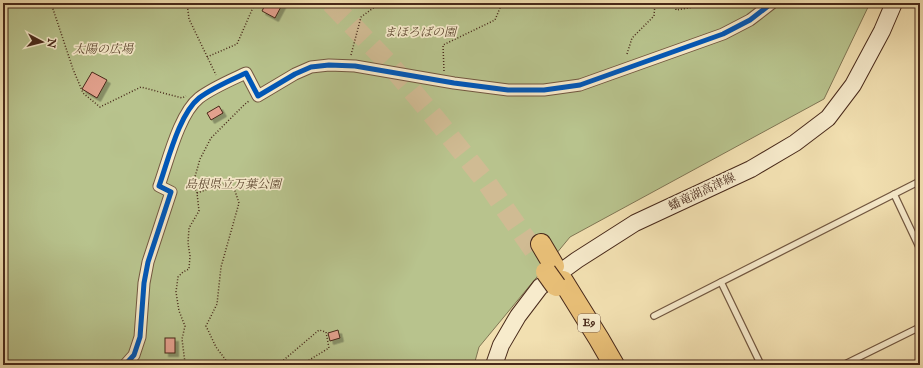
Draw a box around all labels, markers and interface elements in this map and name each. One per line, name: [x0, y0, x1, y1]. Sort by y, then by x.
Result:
north arrow: [22, 22, 62, 62]
park label: まほろばの園: [384, 25, 458, 40]
text: N: [43, 37, 59, 49]
park label: 太陽の広場: [73, 42, 134, 57]
street label: 蟠竜湖高津線: [666, 170, 738, 214]
park label: 島根県立万葉公園: [185, 177, 283, 192]
road number: E9: [578, 314, 600, 332]

